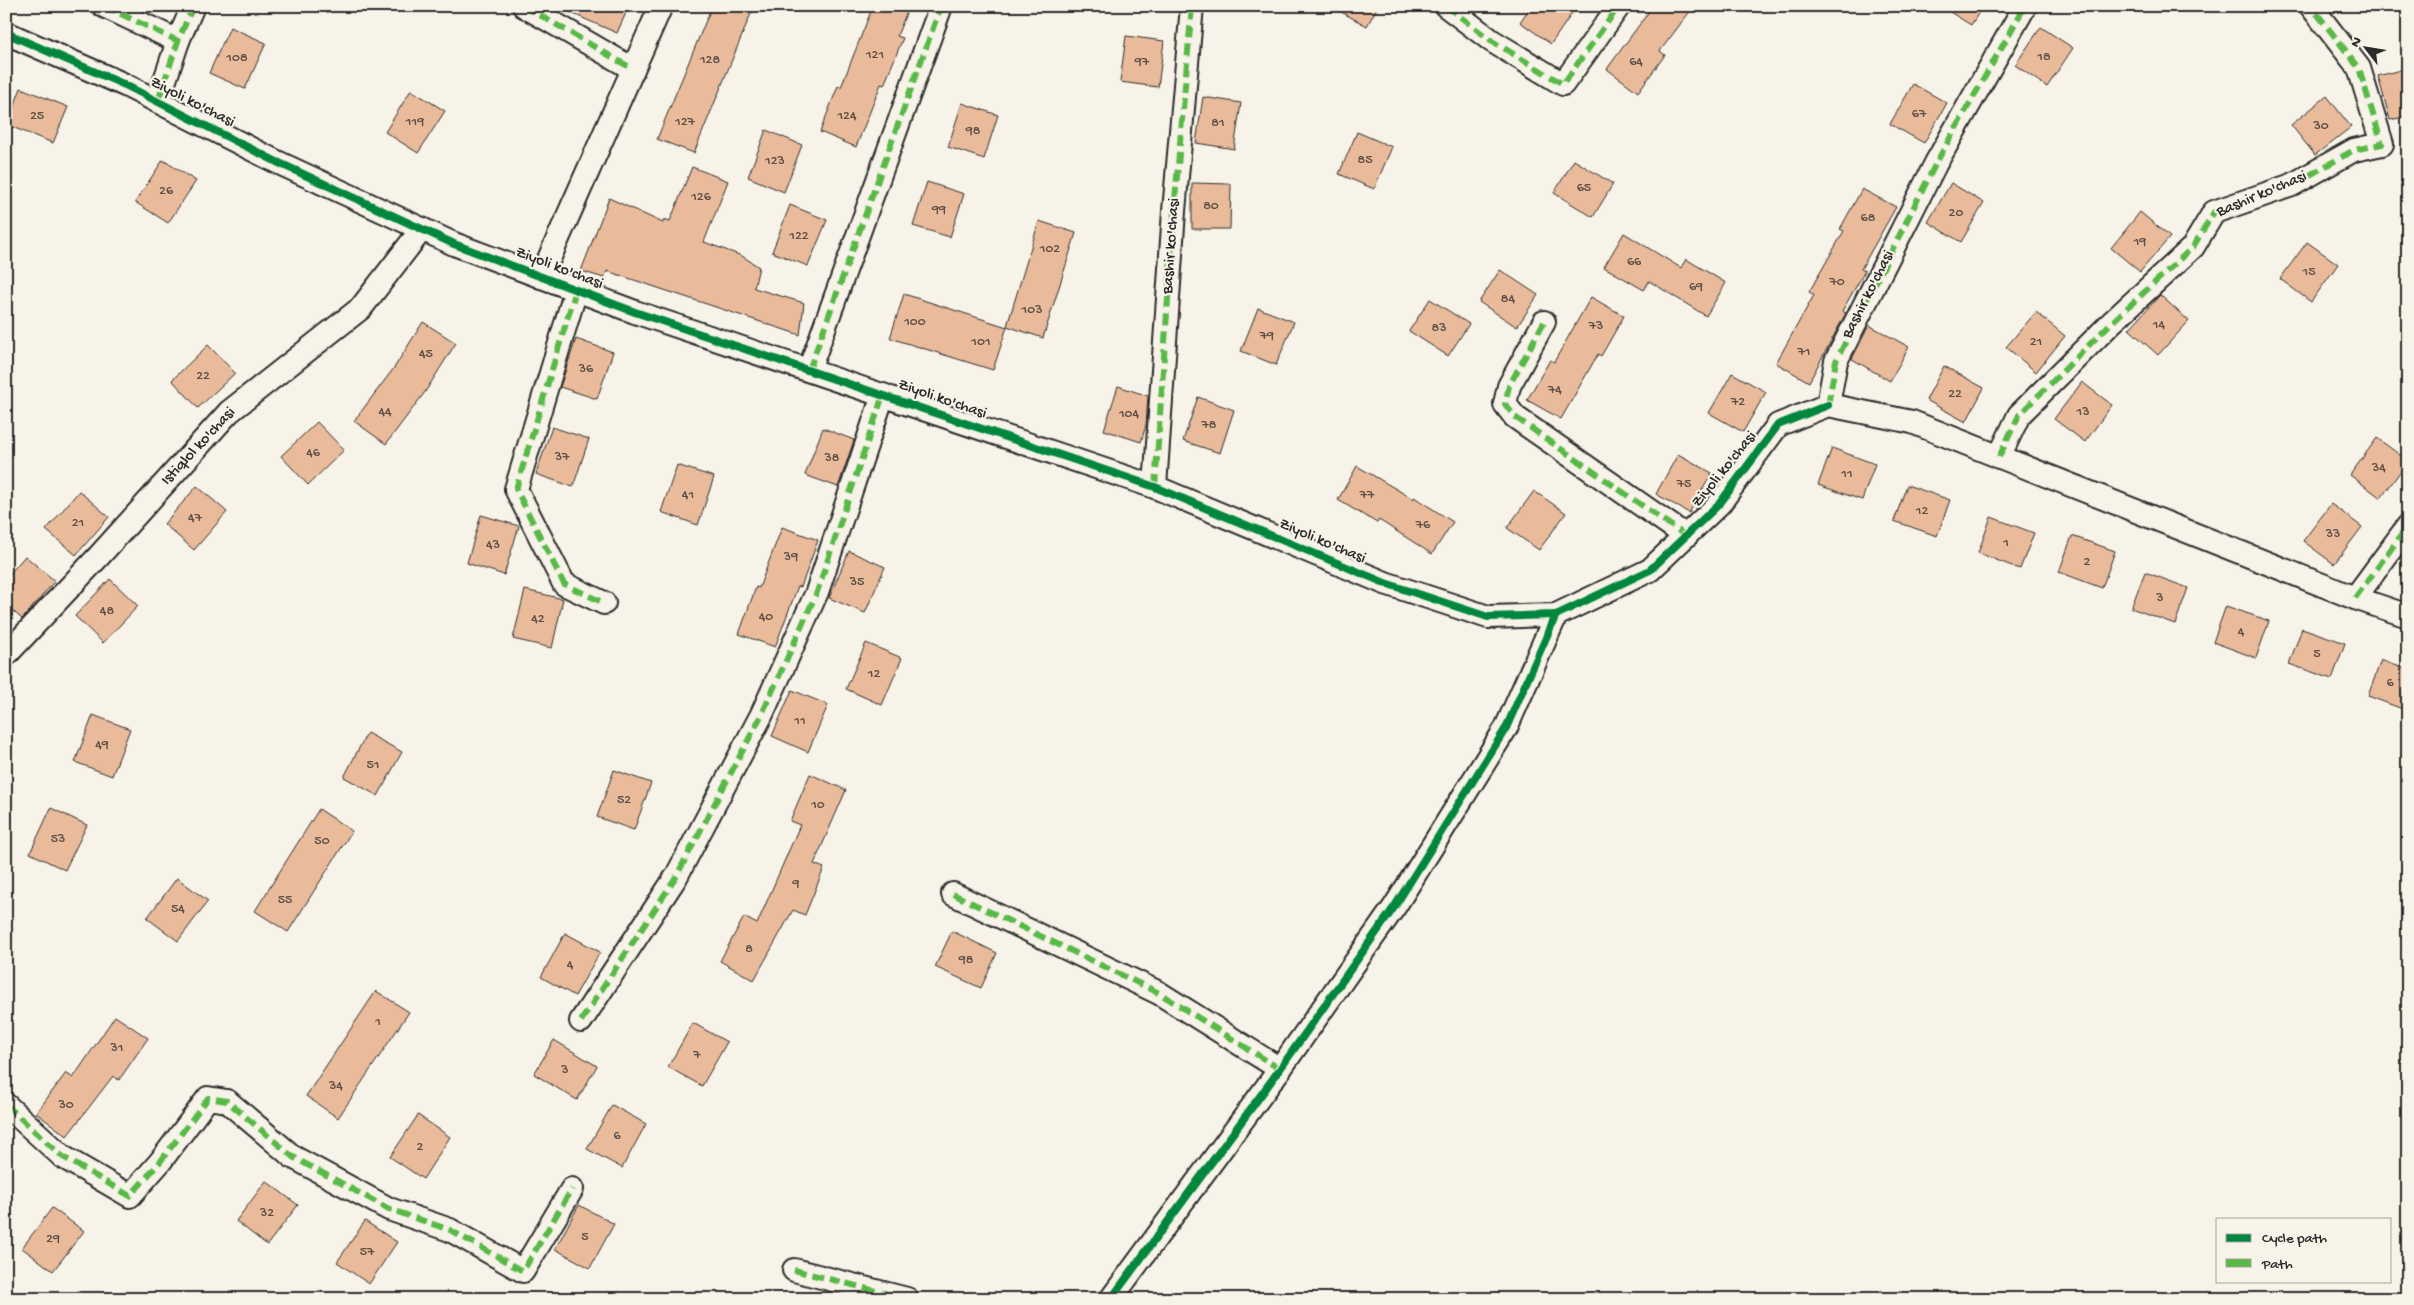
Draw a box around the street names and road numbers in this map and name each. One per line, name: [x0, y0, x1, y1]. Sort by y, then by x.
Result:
street label: Ziyoli ko'chasi: [146, 74, 238, 132]
street label: Bashir ko'chasi: [2213, 167, 2310, 223]
street label: Bashir ko'chasi: [1159, 197, 1185, 296]
street label: Ziyoli ko'chasi: [512, 244, 606, 294]
street label: Bashir ko'chasi: [1838, 248, 1899, 343]
street label: Ziyoli ko'chasi: [895, 376, 989, 424]
street label: Istiqlol ko'chasi: [158, 404, 240, 490]
street label: Ziyoli ko'chasi: [1688, 428, 1762, 512]
street label: Ziyoli ko'chasi: [1276, 515, 1368, 569]

